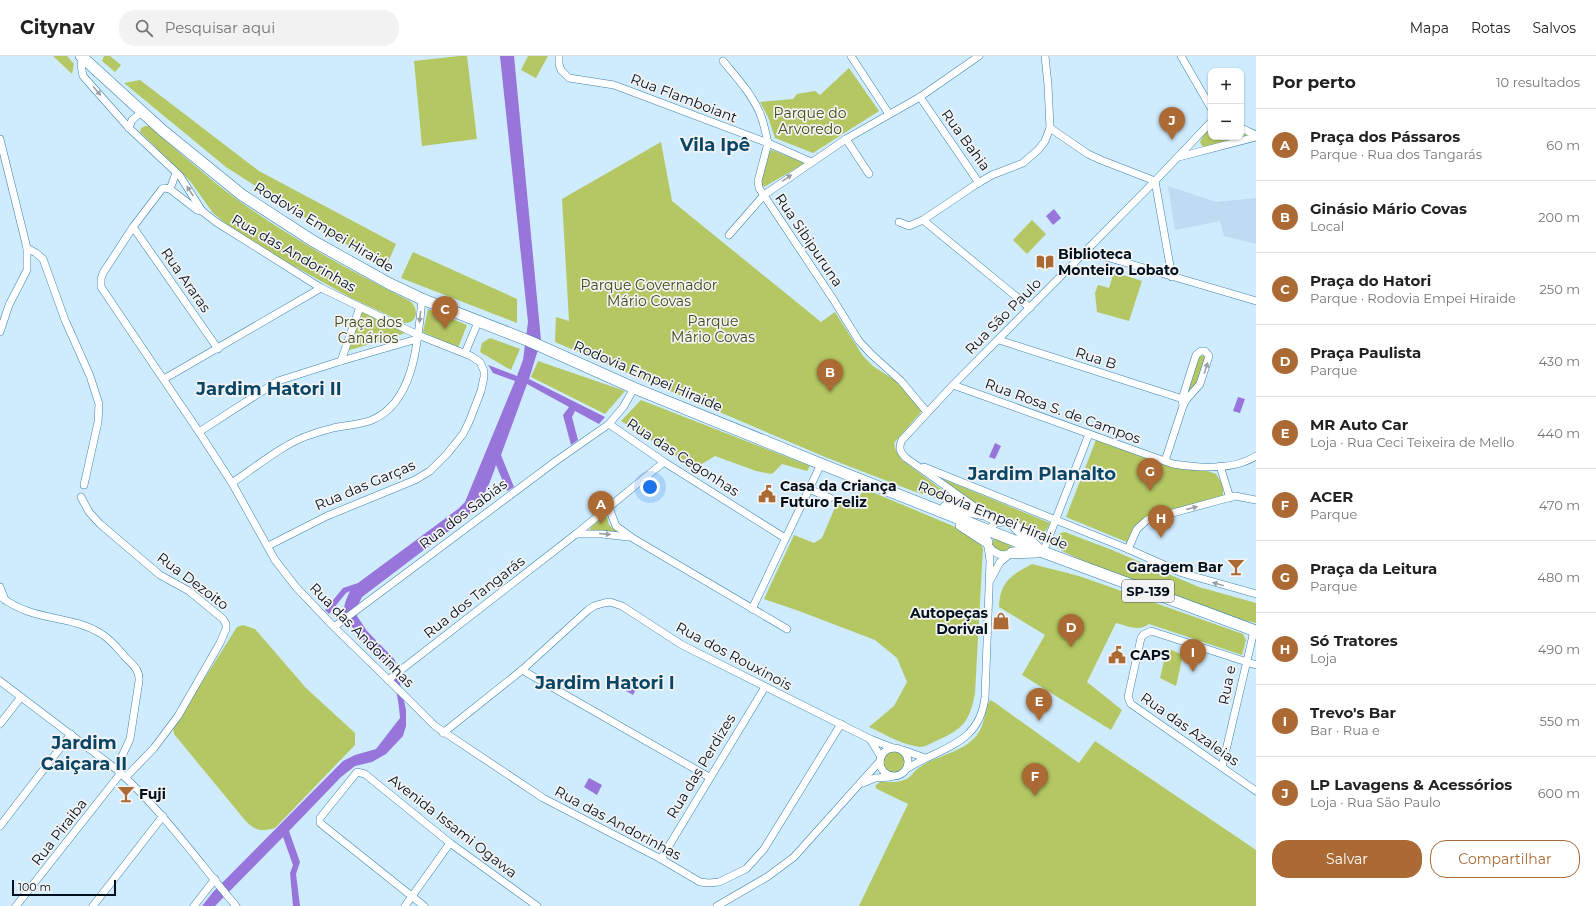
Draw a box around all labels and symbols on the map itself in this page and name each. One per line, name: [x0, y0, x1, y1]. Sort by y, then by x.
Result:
street label: Rua Flamboiant: [628, 69, 740, 127]
one-way arrow: [92, 86, 101, 97]
park label: Parque do Arvoredo: [774, 104, 847, 138]
street label: Rua Bahia: [938, 106, 994, 174]
pin: J: [1159, 107, 1185, 140]
district label: Vila Ipê: [679, 134, 750, 156]
one-way arrow: [782, 175, 792, 183]
street label: Rodovia Empei Hiraide: [251, 178, 397, 276]
one-way arrow: [186, 186, 194, 196]
street label: Rua Sibipuruna: [771, 190, 847, 290]
street label: Rua das Andorinhas: [229, 210, 360, 296]
street label: Rua Araras: [157, 244, 215, 316]
place label: Biblioteca Monteiro Lobato: [1058, 245, 1179, 279]
library icon: Biblioteca Monteiro Lobato: [1035, 252, 1055, 272]
street label: Rua São Paulo: [961, 274, 1045, 358]
park label: Parque Governador Mário Covas: [581, 276, 718, 310]
pin: C: [432, 296, 458, 329]
one-way arrow: [417, 311, 423, 323]
park label: Parque Mário Covas: [671, 312, 755, 346]
park label: Praça dos Canários: [334, 313, 402, 347]
street label: Rodovia Empei Hiraide: [571, 336, 725, 416]
street label: Rua B: [1073, 343, 1119, 373]
pin: B: [817, 359, 843, 392]
one-way arrow: [1203, 362, 1209, 374]
street label: Rua Rosa S. de Campos: [983, 374, 1143, 448]
district label: Jardim Hatori II: [195, 378, 342, 400]
street label: Rua das Cegonhas: [624, 414, 743, 500]
street label: Rua das Garças: [312, 456, 418, 514]
pin: G: [1137, 458, 1163, 491]
district label: Jardim Planalto: [967, 463, 1116, 485]
street label: Rua dos Sabiás: [415, 475, 511, 553]
your location: [640, 477, 660, 497]
place label: Casa da Criança Futuro Feliz: [780, 477, 897, 511]
street label: Rodovia Empei Hiraide: [915, 477, 1071, 553]
public building icon: Casa da Criança Futuro Feliz: [757, 484, 777, 504]
pin: A: [588, 491, 614, 524]
pin: H: [1148, 505, 1174, 538]
one-way arrow: [1186, 505, 1198, 511]
one-way arrow: [599, 531, 611, 538]
street label: Rua Dezoito: [154, 548, 233, 614]
street label: Rua dos Tangarás: [420, 552, 528, 642]
bar icon: Garagem Bar: [1226, 557, 1246, 577]
place label: Garagem Bar: [1127, 558, 1223, 576]
street label: Rua das Andorinhas: [306, 579, 418, 691]
road number: SP-139: [1122, 580, 1174, 602]
one-way arrow: [1212, 581, 1224, 587]
place label: Autopeças Dorival: [909, 604, 989, 638]
shop icon: Autopeças Dorival: [991, 611, 1011, 631]
pin: D: [1058, 614, 1084, 647]
street label: Rua dos Rouxinois: [673, 618, 795, 694]
pin: I: [1180, 639, 1206, 672]
public building icon: CAPS: [1107, 645, 1127, 665]
place label: CAPS: [1130, 646, 1170, 664]
street label: Rua e: [1214, 664, 1240, 706]
district label: Jardim Hatori I: [534, 672, 675, 694]
pin: E: [1026, 688, 1052, 721]
street label: Rua das Azaleias: [1137, 688, 1243, 770]
street label: Rua das Perdizes: [663, 710, 739, 822]
district label: Jardim Caiçara II: [41, 732, 127, 775]
pin: F: [1022, 763, 1048, 796]
street label: Avenida Issami Ogawa: [385, 770, 521, 882]
street label: Rua das Andorinhas: [552, 782, 685, 864]
bar icon: Fuji: [116, 784, 136, 804]
place label: Fuji: [139, 785, 166, 803]
street label: Rua Piraiba: [27, 795, 91, 869]
scale bar: [12, 878, 116, 897]

